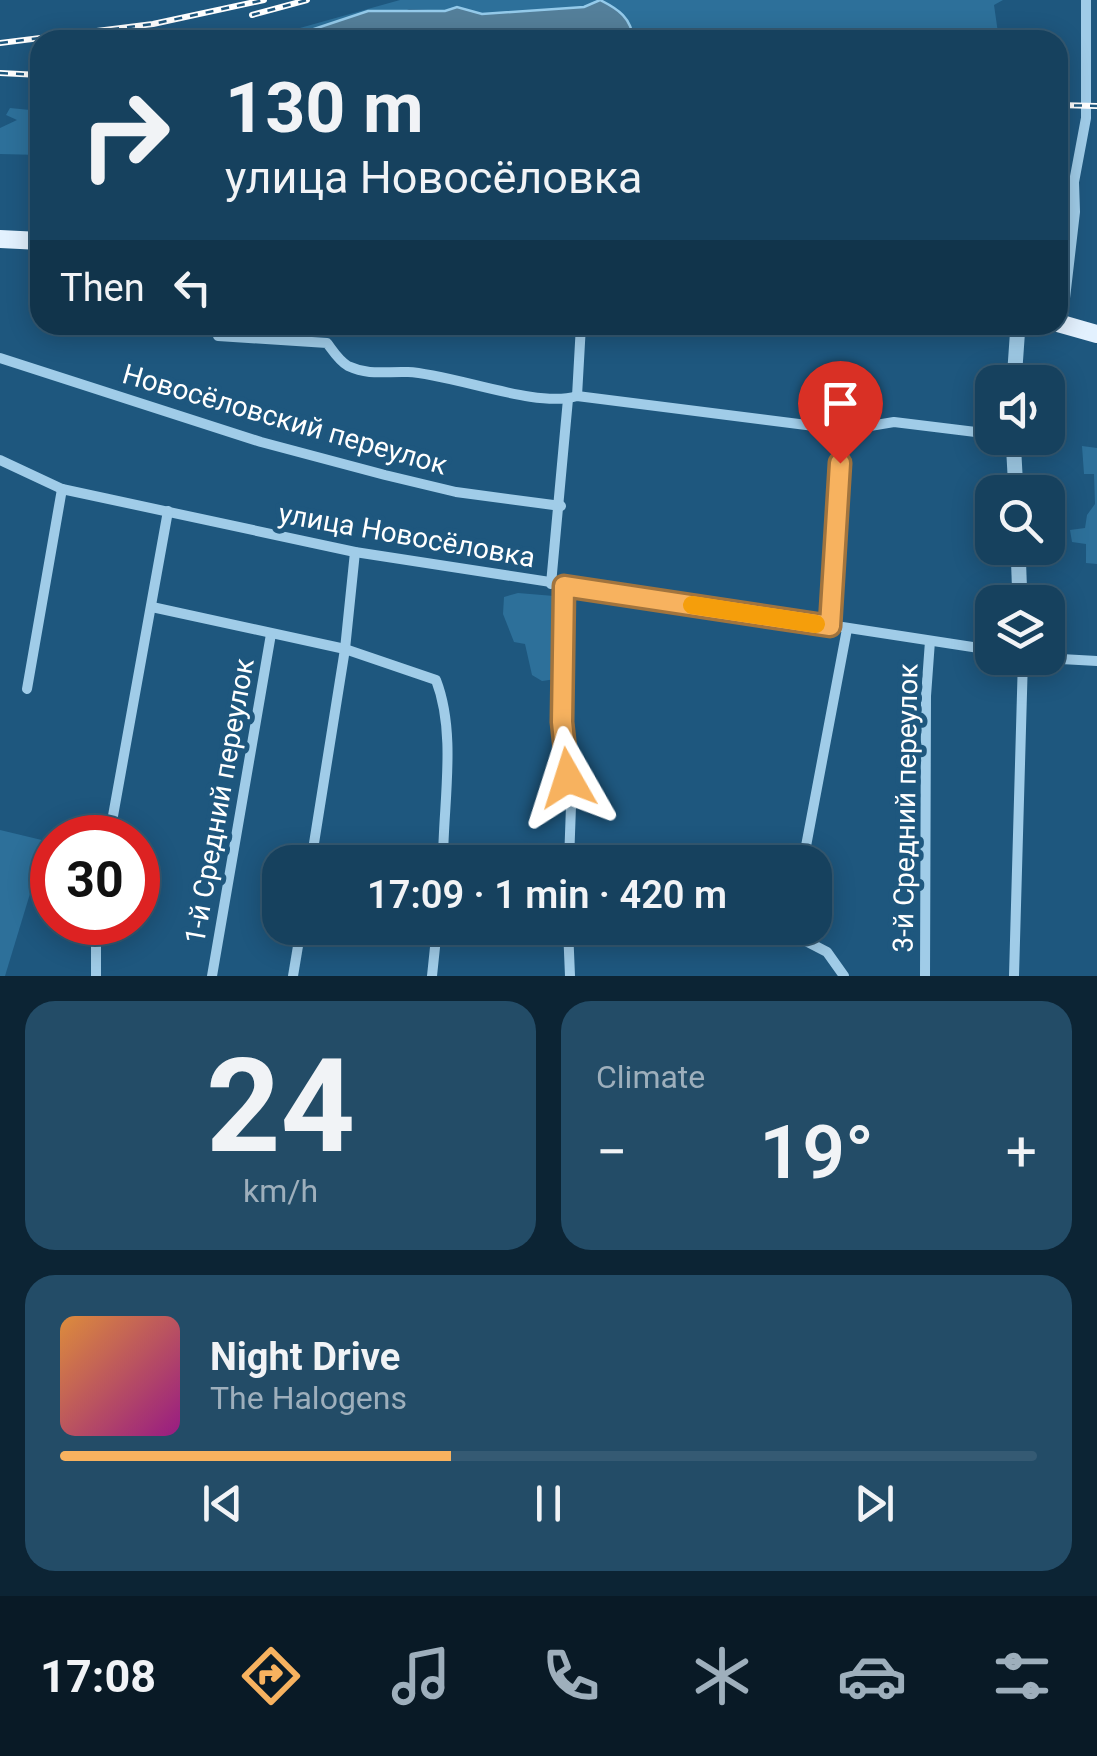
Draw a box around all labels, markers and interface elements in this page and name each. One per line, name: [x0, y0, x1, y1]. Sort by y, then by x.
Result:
text: 130 m: [225, 67, 424, 149]
icon: right: [60, 70, 190, 200]
text: улица Новосёловка: [225, 151, 642, 204]
icon: left: [165, 260, 220, 315]
text: Then: [60, 266, 145, 310]
street label: Новосёловский переулок: [119, 357, 451, 482]
pin: [798, 361, 883, 464]
map controls: [975, 365, 1065, 675]
button: sound: [975, 365, 1065, 455]
icon: arrive: [813, 376, 868, 431]
button: search: [975, 475, 1065, 565]
street label: улица Новосёловка: [276, 497, 538, 574]
button: layers: [975, 585, 1065, 675]
street label: 1-й Средний переулок: [178, 656, 261, 946]
street label: 3-й Средний переулок: [886, 663, 925, 953]
position arrow: [516, 726, 620, 830]
speed limit sign: 30: [30, 815, 160, 945]
text: 17:09 · 1 min · 420 m: [367, 873, 727, 917]
text: 24: [206, 1030, 355, 1183]
text: Climate: [596, 1058, 705, 1096]
text: 19°: [759, 1108, 874, 1196]
text: −: [596, 1120, 627, 1184]
text: +: [1006, 1120, 1037, 1184]
text: km/h: [243, 1172, 318, 1210]
text: Night Drive: [210, 1335, 400, 1379]
text: The Halogens: [210, 1379, 407, 1417]
icon: previous: [195, 1476, 250, 1531]
icon: pause: [521, 1476, 576, 1531]
icon: next: [847, 1476, 902, 1531]
icon: directions: [236, 1641, 306, 1711]
icon: music: [386, 1641, 456, 1711]
icon: phone: [536, 1641, 606, 1711]
icon: climate: [687, 1641, 757, 1711]
icon: car: [837, 1641, 907, 1711]
icon: filters: [987, 1641, 1057, 1711]
text: 17:08: [40, 1650, 156, 1703]

